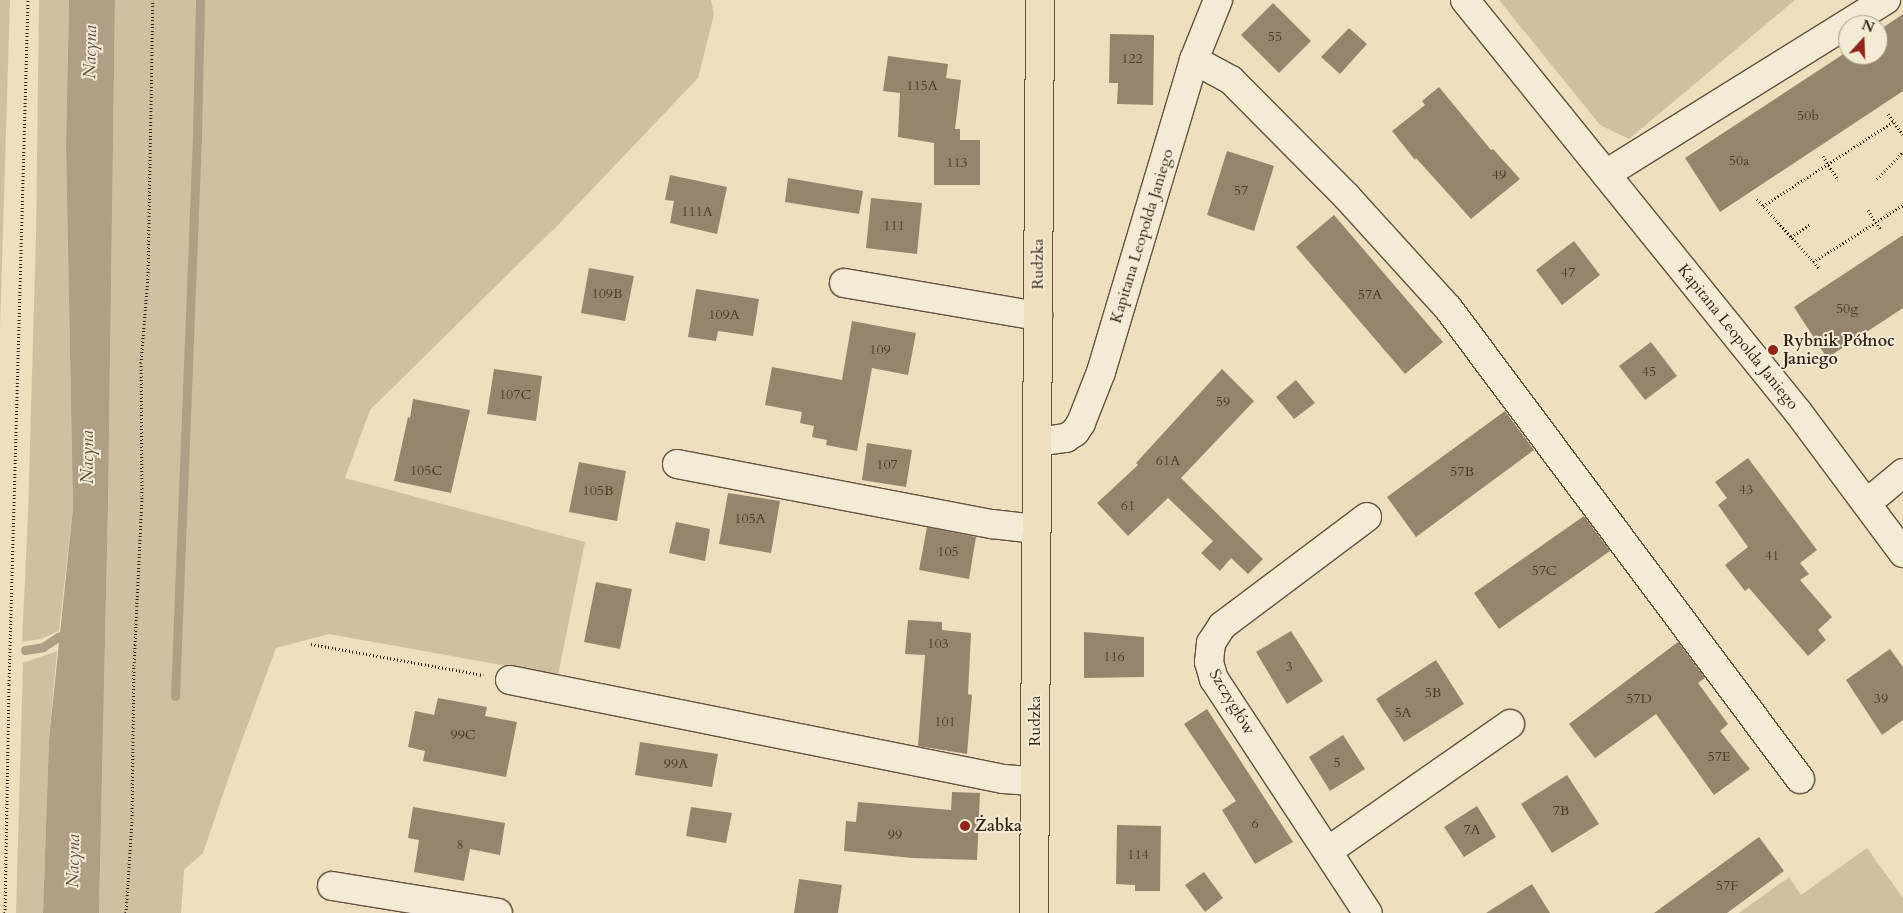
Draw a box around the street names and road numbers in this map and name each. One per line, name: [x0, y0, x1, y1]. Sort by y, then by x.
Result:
street label: Kapitana Leopolda Janiego: [1106, 146, 1178, 326]
street label: Rudzka: [1028, 238, 1048, 290]
street label: Kapitana Leopolda Janiego: [1673, 260, 1803, 414]
street label: Szczygłów: [1205, 666, 1259, 738]
street label: Rudzka: [1025, 695, 1045, 747]

